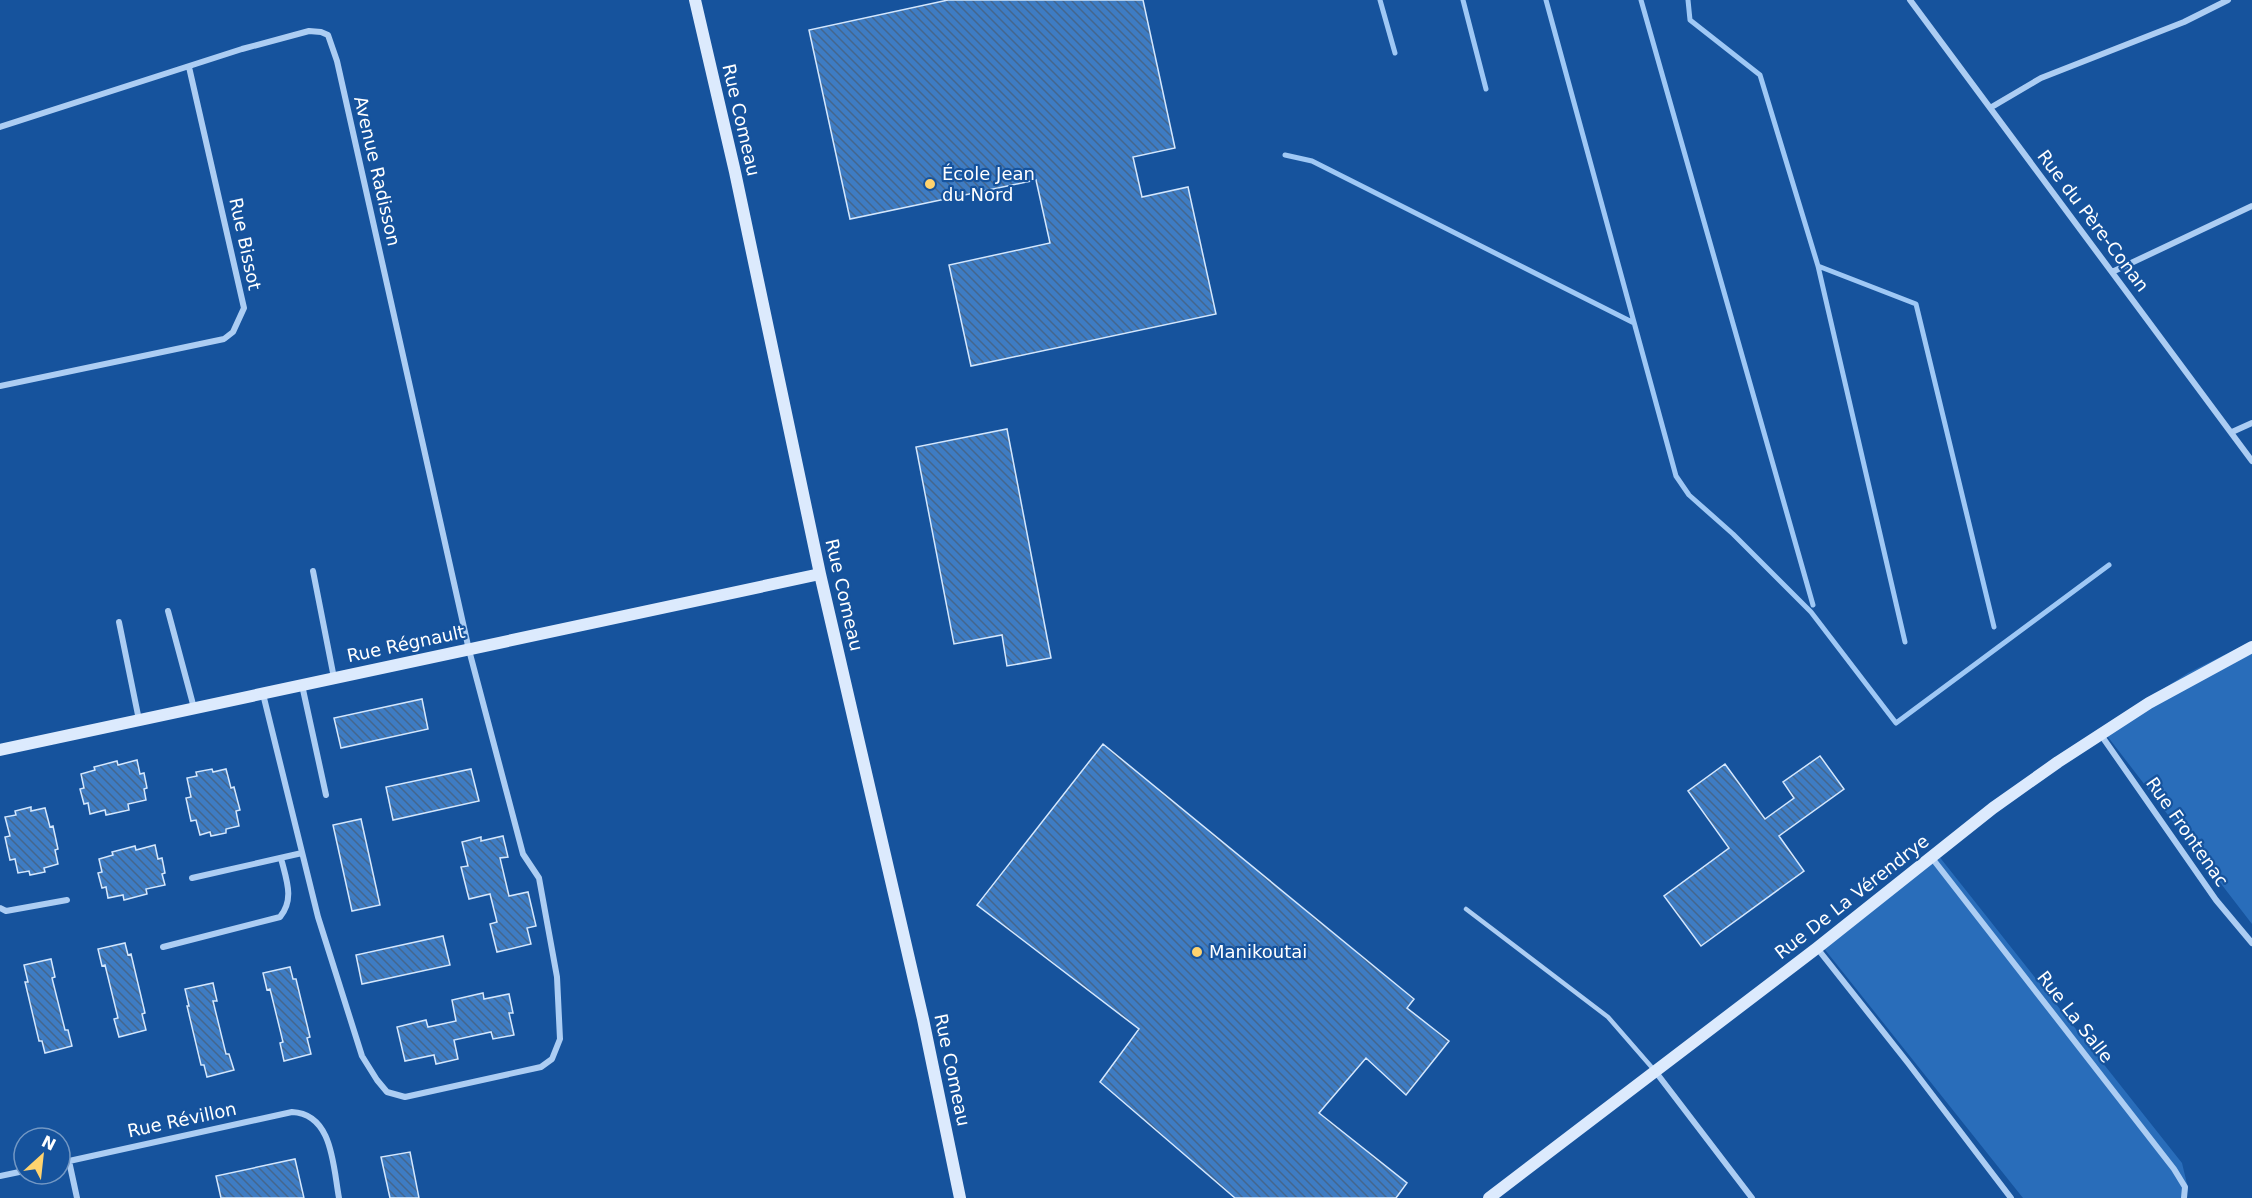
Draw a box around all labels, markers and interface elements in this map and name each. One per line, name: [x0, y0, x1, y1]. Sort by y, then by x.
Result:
street label: Rue Comeau: [718, 62, 765, 178]
street label: Avenue Radisson: [350, 94, 405, 248]
street label: Rue du Père-Conan: [2033, 146, 2153, 296]
place label: École Jean du Nord: [942, 163, 1035, 205]
marker: École Jean du Nord: [923, 177, 937, 191]
street label: Rue Bissot: [225, 196, 266, 292]
street label: Rue Comeau: [821, 537, 868, 653]
street label: Rue Régnault: [345, 621, 467, 666]
street label: Rue Frontenac: [2142, 773, 2233, 891]
street label: Rue De La Vérendrye: [1771, 830, 1933, 963]
place label: Manikoutai: [1209, 941, 1307, 962]
marker: Manikoutai: [1190, 945, 1204, 959]
street label: Rue La Salle: [2033, 967, 2118, 1067]
street label: Rue Comeau: [930, 1012, 975, 1128]
street label: Rue Révillon: [126, 1098, 238, 1141]
north arrow: [12, 1126, 72, 1186]
text: N: [38, 1132, 59, 1155]

